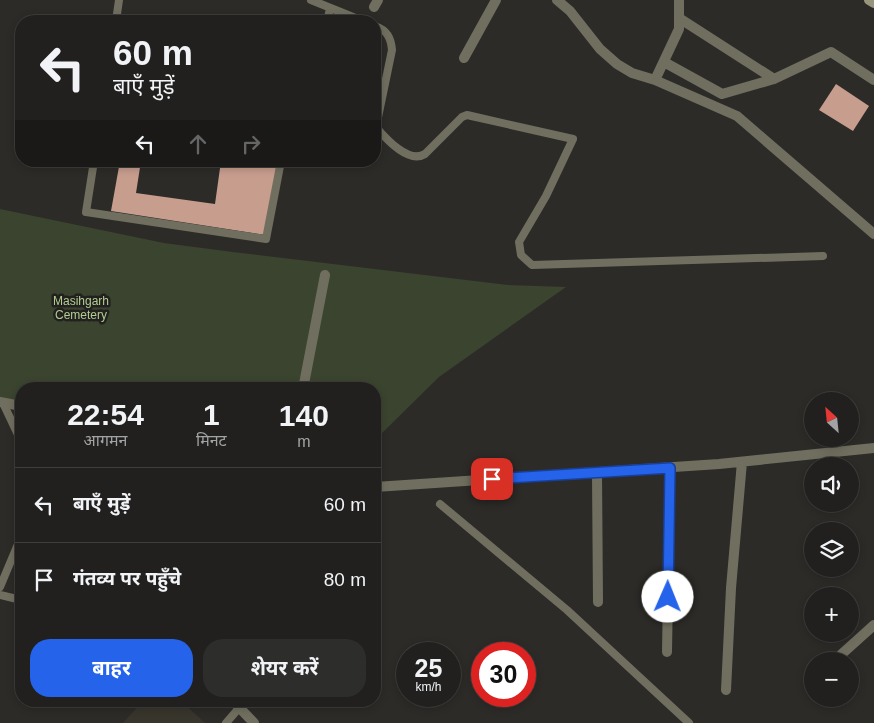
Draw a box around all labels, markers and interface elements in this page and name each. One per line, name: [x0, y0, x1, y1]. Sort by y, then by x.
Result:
text: 60 m: [113, 33, 193, 72]
icon: left: [30, 35, 95, 100]
text: बाएँ मुड़ें: [113, 74, 174, 99]
icon: left: [131, 130, 159, 158]
icon: ahead: [184, 130, 212, 158]
icon: right: [237, 130, 265, 158]
park label: Masihgarh Cemetery: [53, 294, 109, 322]
north arrow: [804, 392, 859, 448]
map controls: [804, 392, 859, 707]
text: 22:54: [67, 398, 144, 431]
text: 1: [203, 398, 220, 431]
text: 140: [279, 399, 329, 432]
text: आगमन: [84, 432, 127, 449]
text: मिनट: [196, 432, 227, 449]
text: m: [297, 433, 310, 450]
button: sound: [804, 457, 859, 512]
pin: [471, 458, 513, 500]
icon: arrive: [478, 465, 506, 493]
icon: left: [30, 491, 58, 519]
text: बाएँ मुड़ें: [73, 493, 130, 514]
text: 60 m: [324, 494, 366, 515]
button: layers: [804, 522, 859, 577]
icon: arrive: [30, 566, 58, 594]
text: गंतव्य पर पहुँचे: [73, 568, 181, 589]
text: 80 m: [324, 569, 366, 590]
position arrow: [641, 570, 693, 622]
button: +: [804, 587, 859, 642]
button: बाहर: [30, 639, 193, 697]
button: शेयर करें: [203, 639, 366, 697]
speed limit sign: 30: [471, 642, 536, 707]
button: −: [804, 652, 859, 707]
text: 25: [415, 654, 442, 682]
text: km/h: [415, 680, 442, 694]

